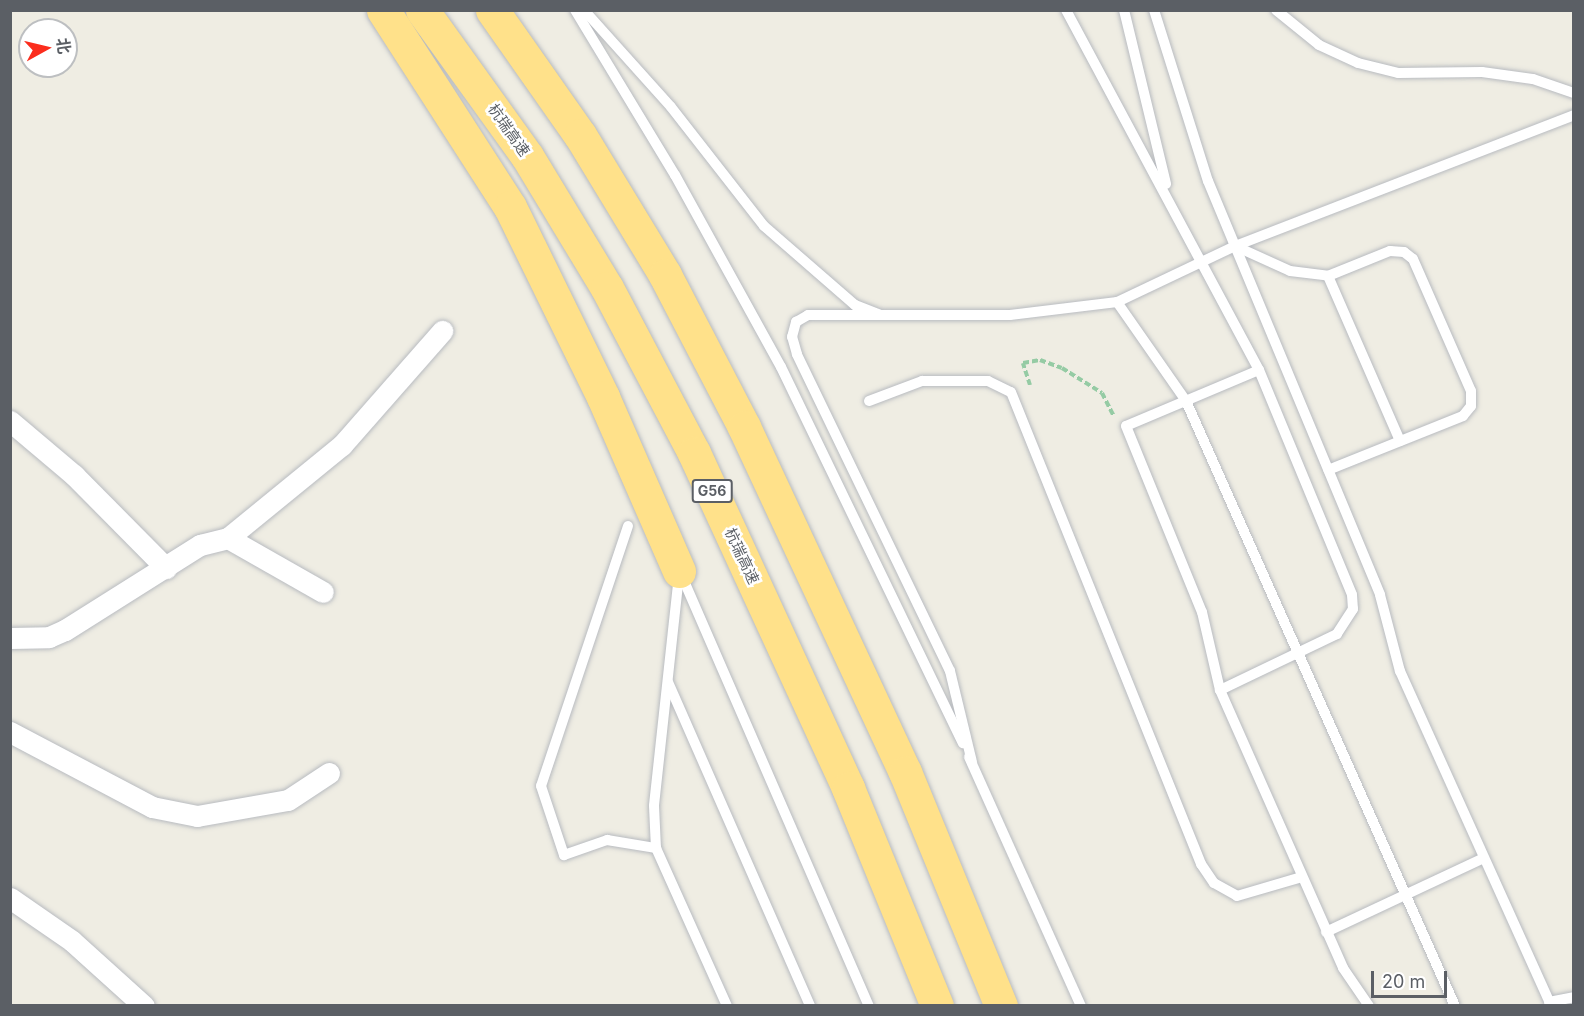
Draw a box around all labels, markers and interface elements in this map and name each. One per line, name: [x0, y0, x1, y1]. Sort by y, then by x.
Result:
north arrow: [18, 18, 78, 78]
text: 北: [53, 36, 75, 55]
street label: 杭瑞高速: [484, 100, 534, 160]
road number: G56: [691, 480, 733, 502]
street label: 杭瑞高速: [721, 525, 763, 587]
scale bar: [1374, 959, 1450, 997]
text: 20 m: [1382, 971, 1425, 992]

